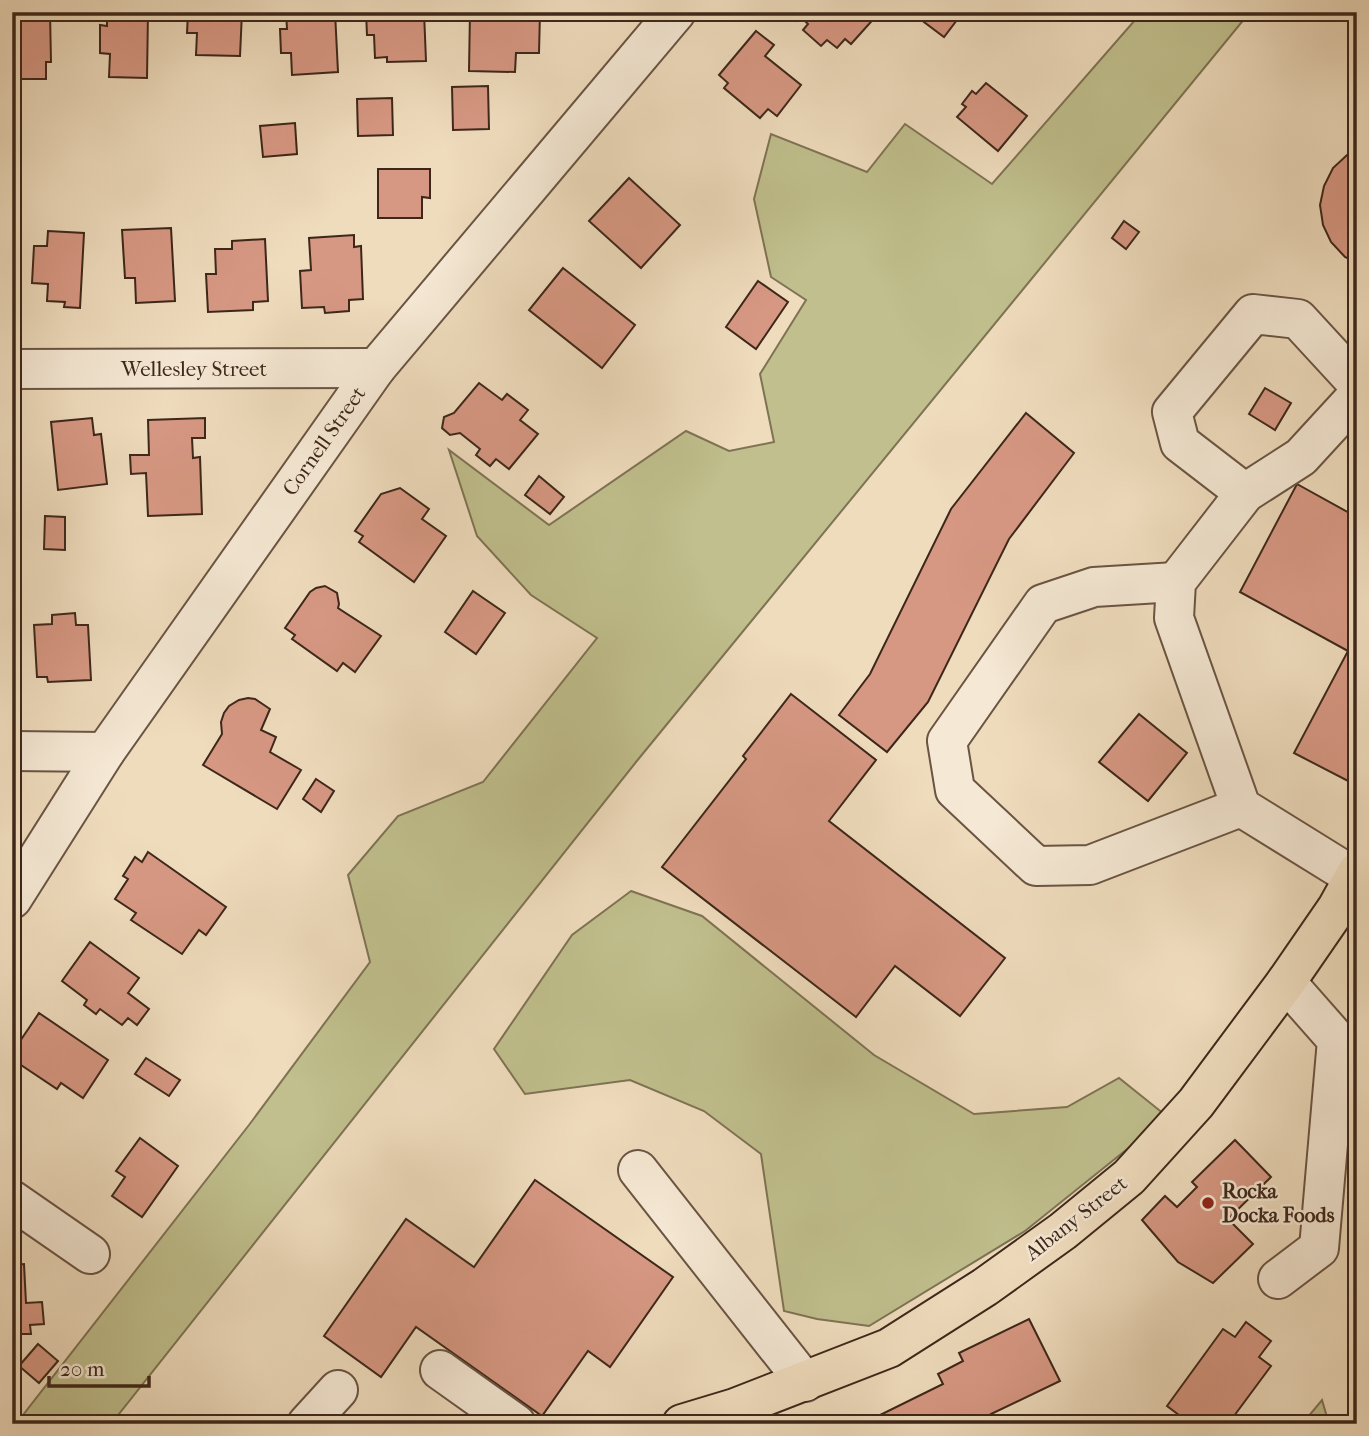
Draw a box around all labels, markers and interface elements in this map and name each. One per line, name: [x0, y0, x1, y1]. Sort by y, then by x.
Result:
street label: Wellesley Street: [120, 357, 267, 381]
street label: Cornell Street: [278, 381, 371, 500]
street label: Albany Street: [1020, 1170, 1132, 1266]
place label: Rocka Docka Foods: [1222, 1179, 1335, 1227]
marker: Rocka Docka Foods: [1200, 1195, 1216, 1211]
scale bar: [49, 1345, 149, 1389]
text: 20 m: [60, 1357, 105, 1381]

